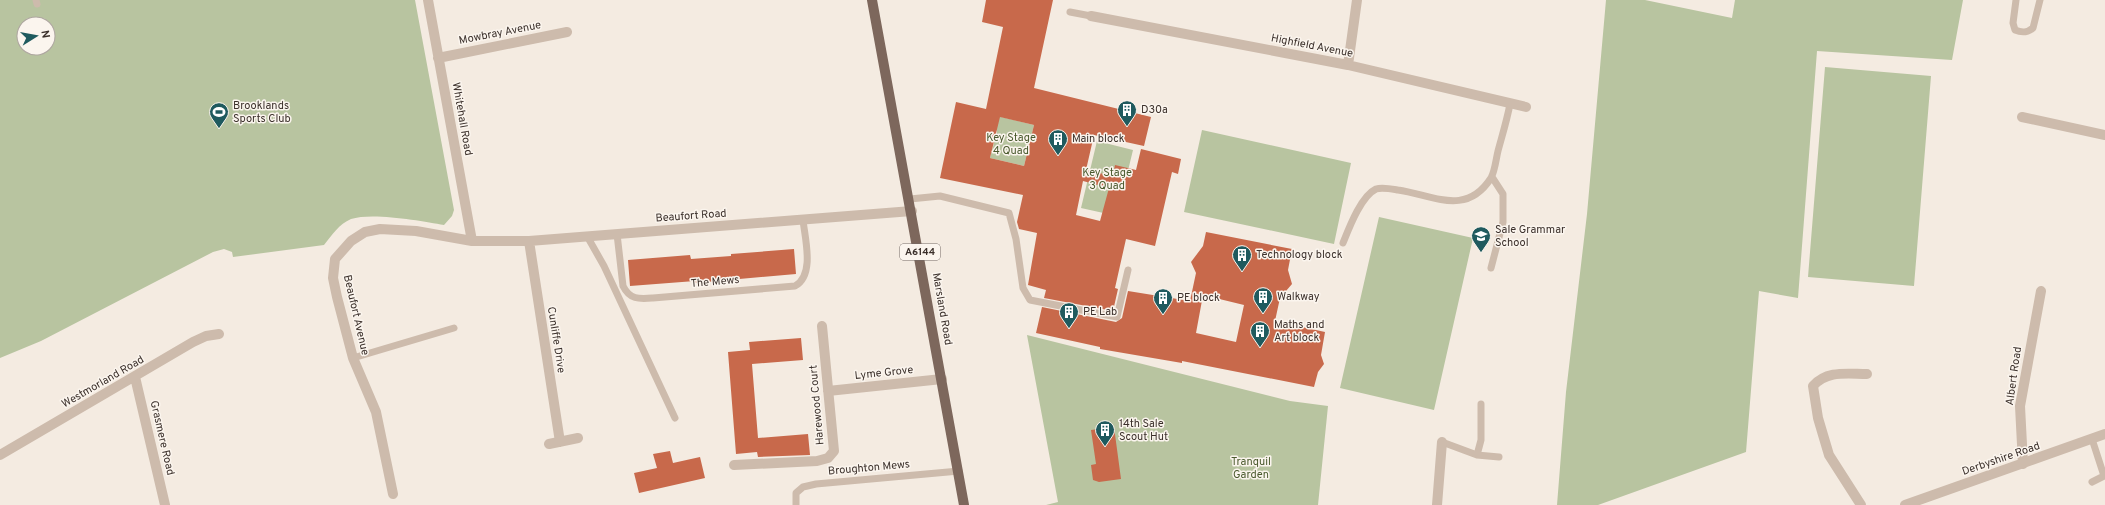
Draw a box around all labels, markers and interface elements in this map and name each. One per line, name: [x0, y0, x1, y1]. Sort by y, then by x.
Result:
north arrow: [16, 16, 56, 56]
street label: Mowbray Avenue: [458, 18, 542, 48]
text: N: [37, 29, 52, 39]
street label: Highfield Avenue: [1270, 31, 1354, 61]
street label: Whitehall Road: [449, 81, 475, 157]
place label: Brooklands Sports Club: [233, 99, 291, 126]
building icon: D30a: [1116, 99, 1138, 127]
sports icon: Brooklands Sports Club: [208, 101, 230, 129]
place label: D30a: [1141, 103, 1168, 117]
building icon: Main block: [1047, 128, 1069, 156]
park label: Key Stage 4 Quad: [986, 131, 1036, 158]
place label: Main block: [1072, 132, 1125, 146]
park label: Key Stage 3 Quad: [1082, 166, 1132, 193]
street label: Beaufort Road: [655, 207, 727, 225]
place label: Sale Grammar School: [1495, 223, 1566, 250]
school or university icon: Sale Grammar School: [1470, 225, 1492, 253]
road number: A6144: [900, 244, 940, 260]
building icon: Technology block: [1231, 244, 1253, 272]
place label: Technology block: [1256, 248, 1343, 262]
street label: Marsland Road: [929, 272, 955, 346]
street label: Beaufort Avenue: [340, 273, 372, 357]
street label: The Mews: [690, 273, 740, 291]
building icon: Walkway: [1252, 286, 1274, 314]
building icon: PE block: [1152, 287, 1174, 315]
place label: Walkway: [1277, 290, 1320, 304]
place label: PE block: [1177, 291, 1220, 305]
building icon: PE Lab: [1058, 301, 1080, 329]
place label: PE Lab: [1083, 305, 1117, 319]
street label: Cunliffe Drive: [544, 306, 568, 374]
place label: Maths and Art block: [1274, 318, 1324, 345]
building icon: Maths and Art block: [1249, 320, 1271, 348]
street label: Albert Road: [2003, 346, 2025, 406]
street label: Westmorland Road: [59, 353, 147, 411]
street label: Lyme Grove: [854, 363, 914, 383]
street label: Harewood Court: [807, 364, 827, 446]
street label: Grasmere Road: [147, 399, 177, 477]
place label: 14th Sale Scout Hut: [1119, 417, 1168, 444]
building icon: 14th Sale Scout Hut: [1094, 419, 1116, 447]
street label: Derbyshire Road: [1960, 439, 2042, 479]
park label: Tranquil Garden: [1231, 455, 1271, 482]
street label: Broughton Mews: [827, 457, 911, 479]

